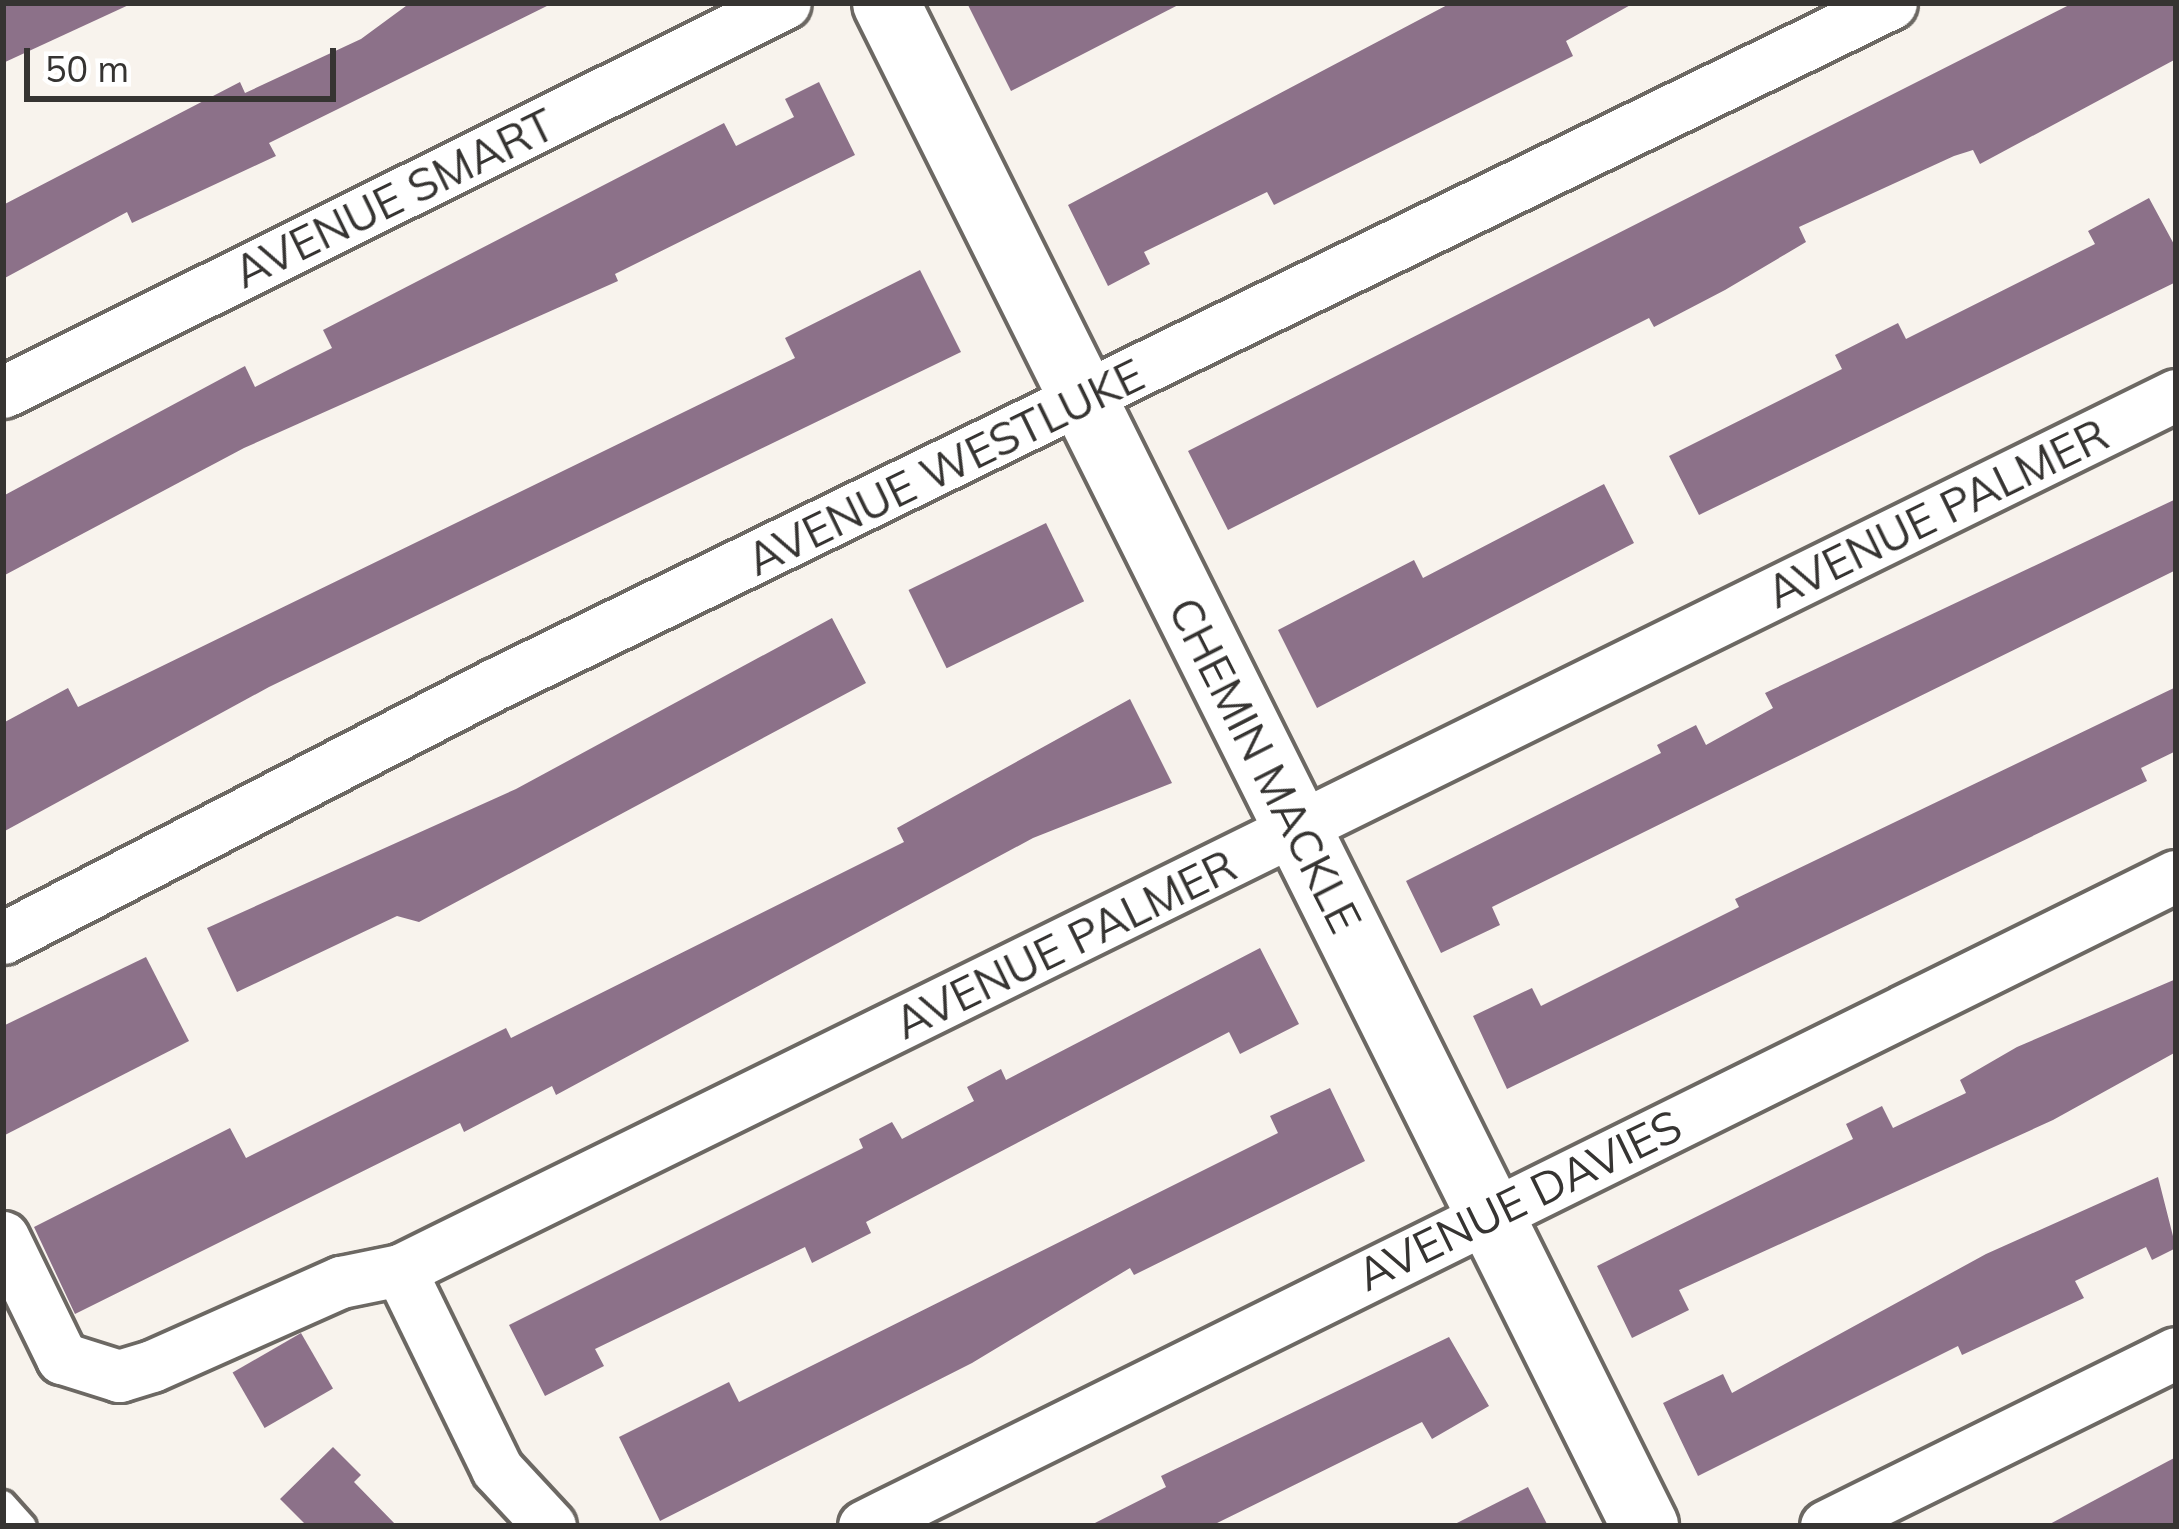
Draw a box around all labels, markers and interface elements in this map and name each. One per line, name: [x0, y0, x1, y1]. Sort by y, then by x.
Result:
scale bar: [30, 24, 342, 98]
text: 50 m: [45, 46, 129, 91]
street label: AVENUE SMART: [225, 97, 563, 299]
street label: AVENUE WESTLUKE: [738, 347, 1152, 587]
street label: AVENUE PALMER: [1758, 407, 2116, 619]
street label: CHEMIN MACKLE: [1157, 588, 1373, 942]
street label: AVENUE PALMER: [886, 838, 1244, 1050]
street label: AVENUE DAVIES: [1348, 1098, 1690, 1302]

